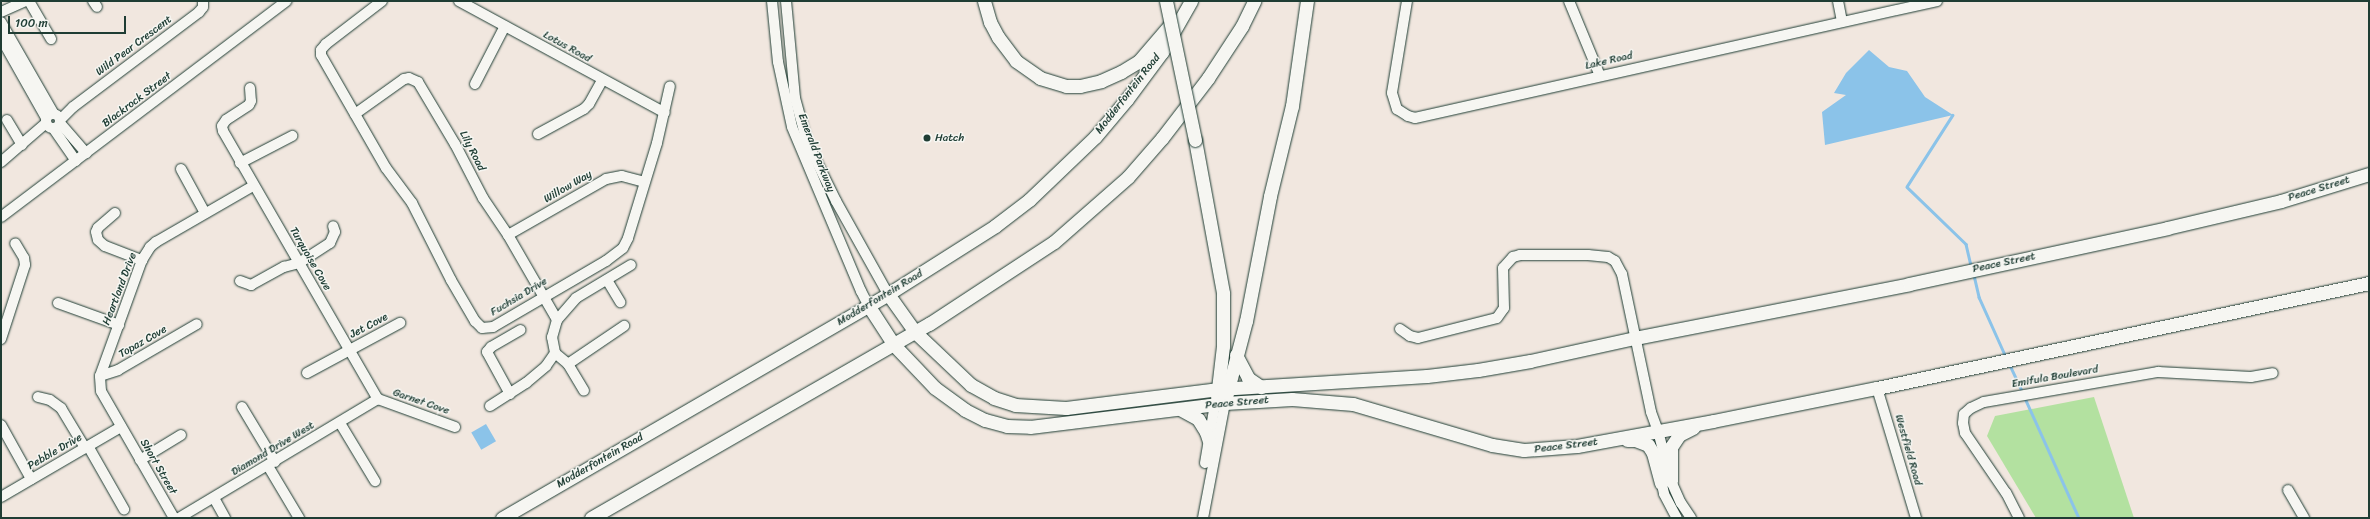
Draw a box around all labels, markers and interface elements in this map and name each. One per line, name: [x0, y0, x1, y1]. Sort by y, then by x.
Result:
scale bar: [10, 8, 128, 34]
text: 100 m: [15, 12, 48, 34]
street label: Wild Pear Crescent: [93, 13, 175, 79]
street label: Lotus Road: [541, 28, 593, 66]
street label: Lake Road: [1584, 49, 1634, 73]
street label: Modderfontein Road: [1093, 51, 1163, 137]
street label: Blackrock Street: [100, 70, 174, 130]
street label: Emerald Parkway: [795, 112, 837, 194]
street label: Lily Road: [456, 129, 488, 173]
place label: Hatch: [935, 131, 964, 145]
marker: Hatch: [922, 133, 932, 143]
street label: Willow Way: [542, 168, 594, 206]
street label: Peace Street: [2287, 173, 2351, 205]
street label: Turquoise Cove: [286, 225, 334, 293]
street label: Peace Street: [1972, 250, 2036, 276]
street label: Heartland Drive: [100, 251, 140, 327]
street label: Modderfontein Road: [835, 267, 925, 329]
street label: Fuchsia Drive: [488, 275, 550, 319]
street label: Jet Cove: [347, 310, 391, 342]
street label: Topaz Cove: [117, 323, 169, 361]
street label: Emifula Boulevard: [2011, 363, 2099, 391]
street label: Garnet Cove: [391, 386, 451, 418]
street label: Peace Street: [1205, 394, 1269, 412]
street label: Westfield Road: [1892, 413, 1924, 487]
street label: Diamond Drive West: [229, 419, 317, 479]
street label: Pebble Drive: [25, 431, 85, 473]
street label: Modderfontein Road: [554, 431, 646, 491]
street label: Peace Street: [1534, 436, 1598, 456]
street label: Short Street: [137, 437, 179, 497]

